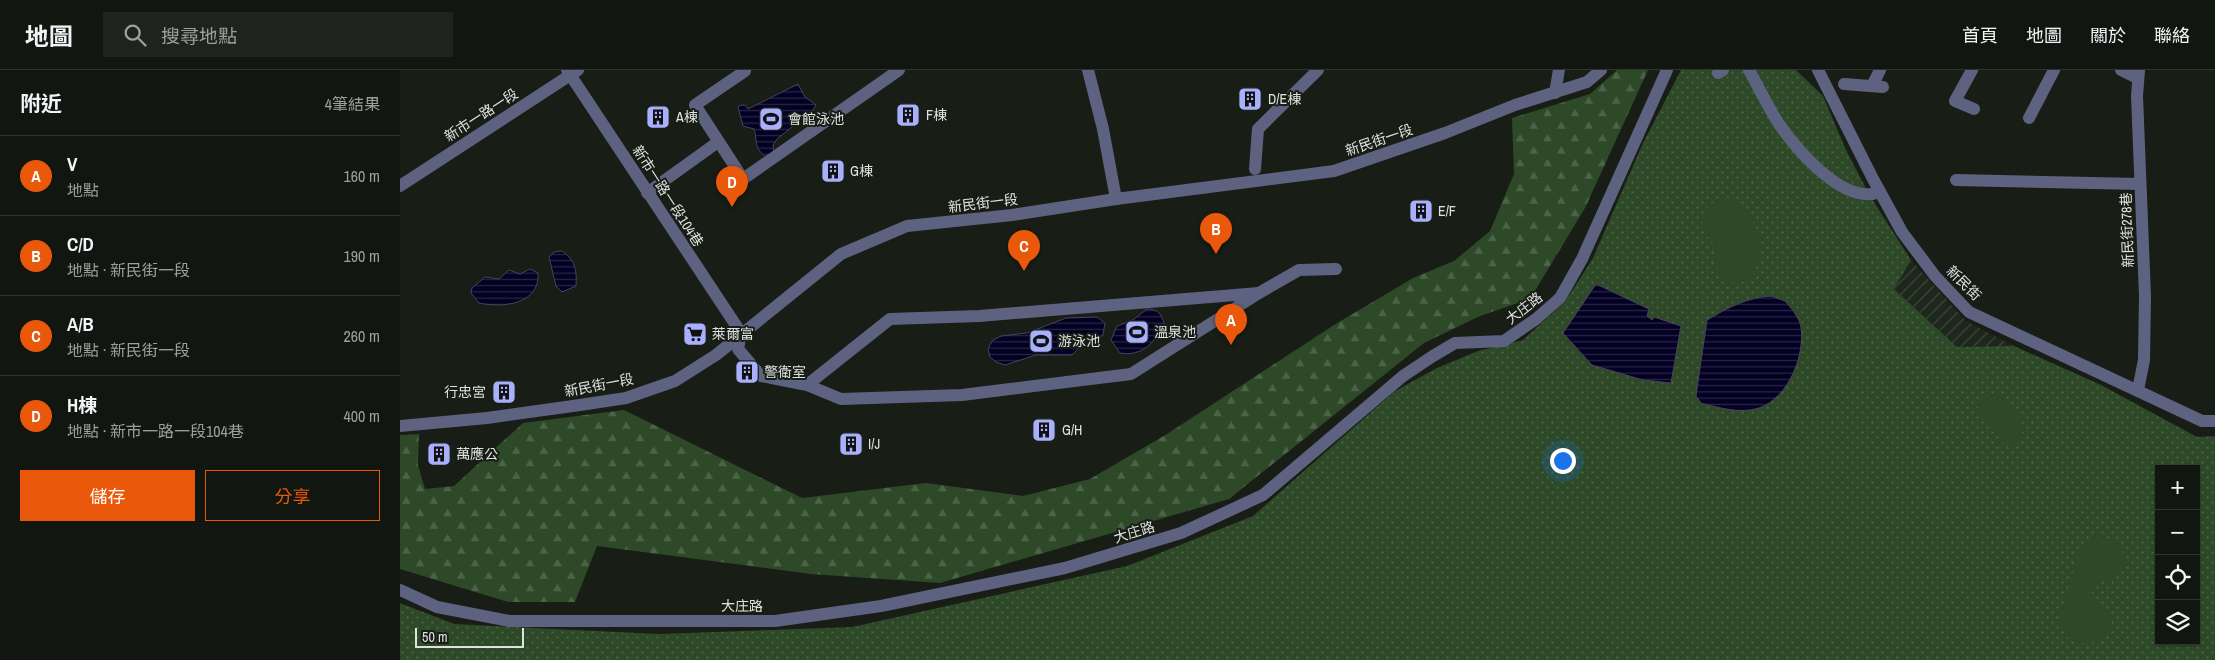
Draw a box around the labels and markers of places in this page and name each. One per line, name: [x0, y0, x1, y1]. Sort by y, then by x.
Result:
building icon: D/E棟: [1237, 86, 1263, 112]
place label: D/E棟: [1268, 90, 1301, 108]
building icon: F棟: [895, 102, 921, 128]
building icon: A棟: [645, 104, 671, 130]
sports icon: 會館泳池: [758, 106, 784, 132]
place label: F棟: [926, 106, 947, 124]
place label: A棟: [675, 108, 698, 126]
place label: 會館泳池: [788, 110, 844, 128]
building icon: G棟: [820, 158, 846, 184]
place label: G棟: [850, 162, 873, 180]
pin: D: [716, 166, 748, 207]
building icon: E/F: [1408, 198, 1434, 224]
place label: E/F: [1438, 202, 1456, 220]
pin: B: [1200, 213, 1232, 254]
pin: C: [1008, 230, 1040, 271]
pin: A: [1215, 304, 1247, 345]
sports icon: 溫泉池: [1124, 319, 1150, 345]
supermarket icon: 萊爾富: [682, 321, 708, 347]
place label: 溫泉池: [1154, 323, 1196, 341]
place label: 萊爾富: [712, 325, 754, 343]
sports icon: 游泳池: [1028, 328, 1054, 354]
place label: 游泳池: [1058, 332, 1100, 350]
building icon: 警衛室: [734, 359, 760, 385]
place label: 警衛室: [764, 363, 806, 381]
building icon: 行忠宮: [491, 379, 517, 405]
place label: 行忠宮: [444, 383, 486, 401]
building icon: G/H: [1031, 417, 1057, 443]
place label: G/H: [1062, 421, 1082, 439]
building icon: I/J: [838, 431, 864, 457]
place label: I/J: [868, 435, 880, 453]
building icon: 萬應公: [426, 441, 452, 467]
place label: 萬應公: [456, 445, 498, 463]

